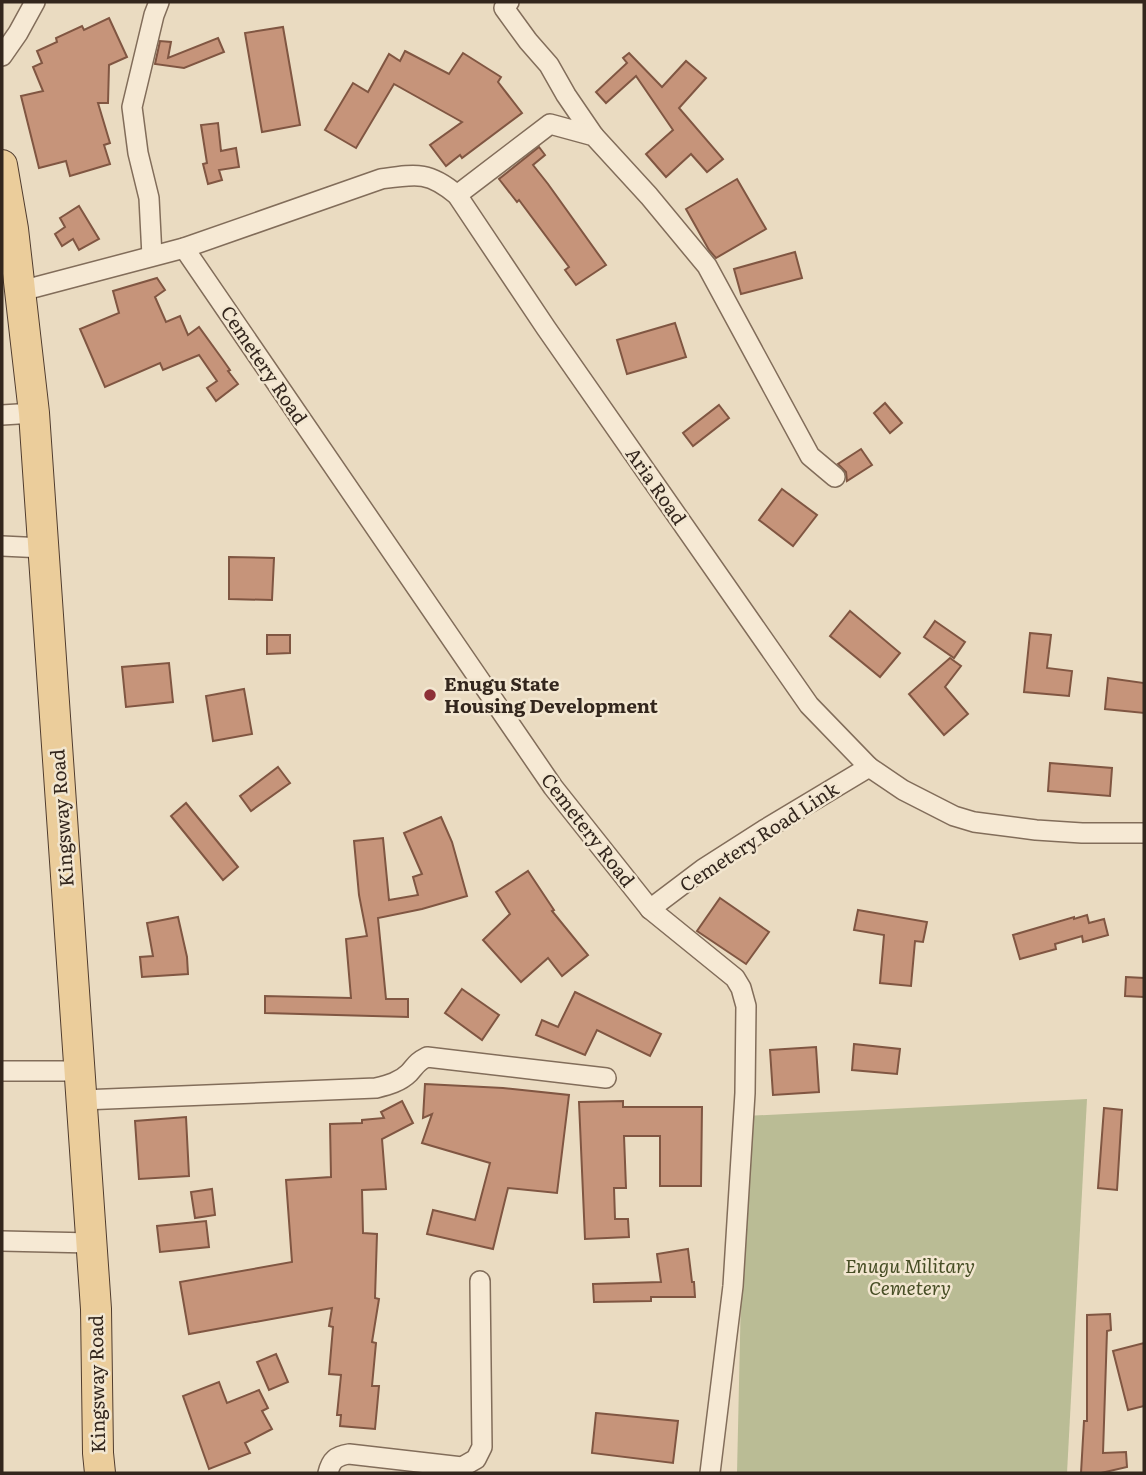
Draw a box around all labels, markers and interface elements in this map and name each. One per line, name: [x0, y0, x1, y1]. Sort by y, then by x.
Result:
street label: Cemetery Road: [215, 299, 315, 430]
street label: Aria Road: [620, 441, 694, 530]
place label: Enugu State Housing Development: [444, 669, 658, 719]
marker: Enugu State Housing Development: [422, 687, 438, 703]
street label: Kingsway Road: [42, 748, 80, 888]
street label: Cemetery Road: [535, 766, 643, 893]
street label: Cemetery Road Link: [674, 774, 844, 898]
park label: Enugu Military Cemetery: [845, 1251, 975, 1301]
street label: Kingsway Road: [81, 1314, 111, 1453]

